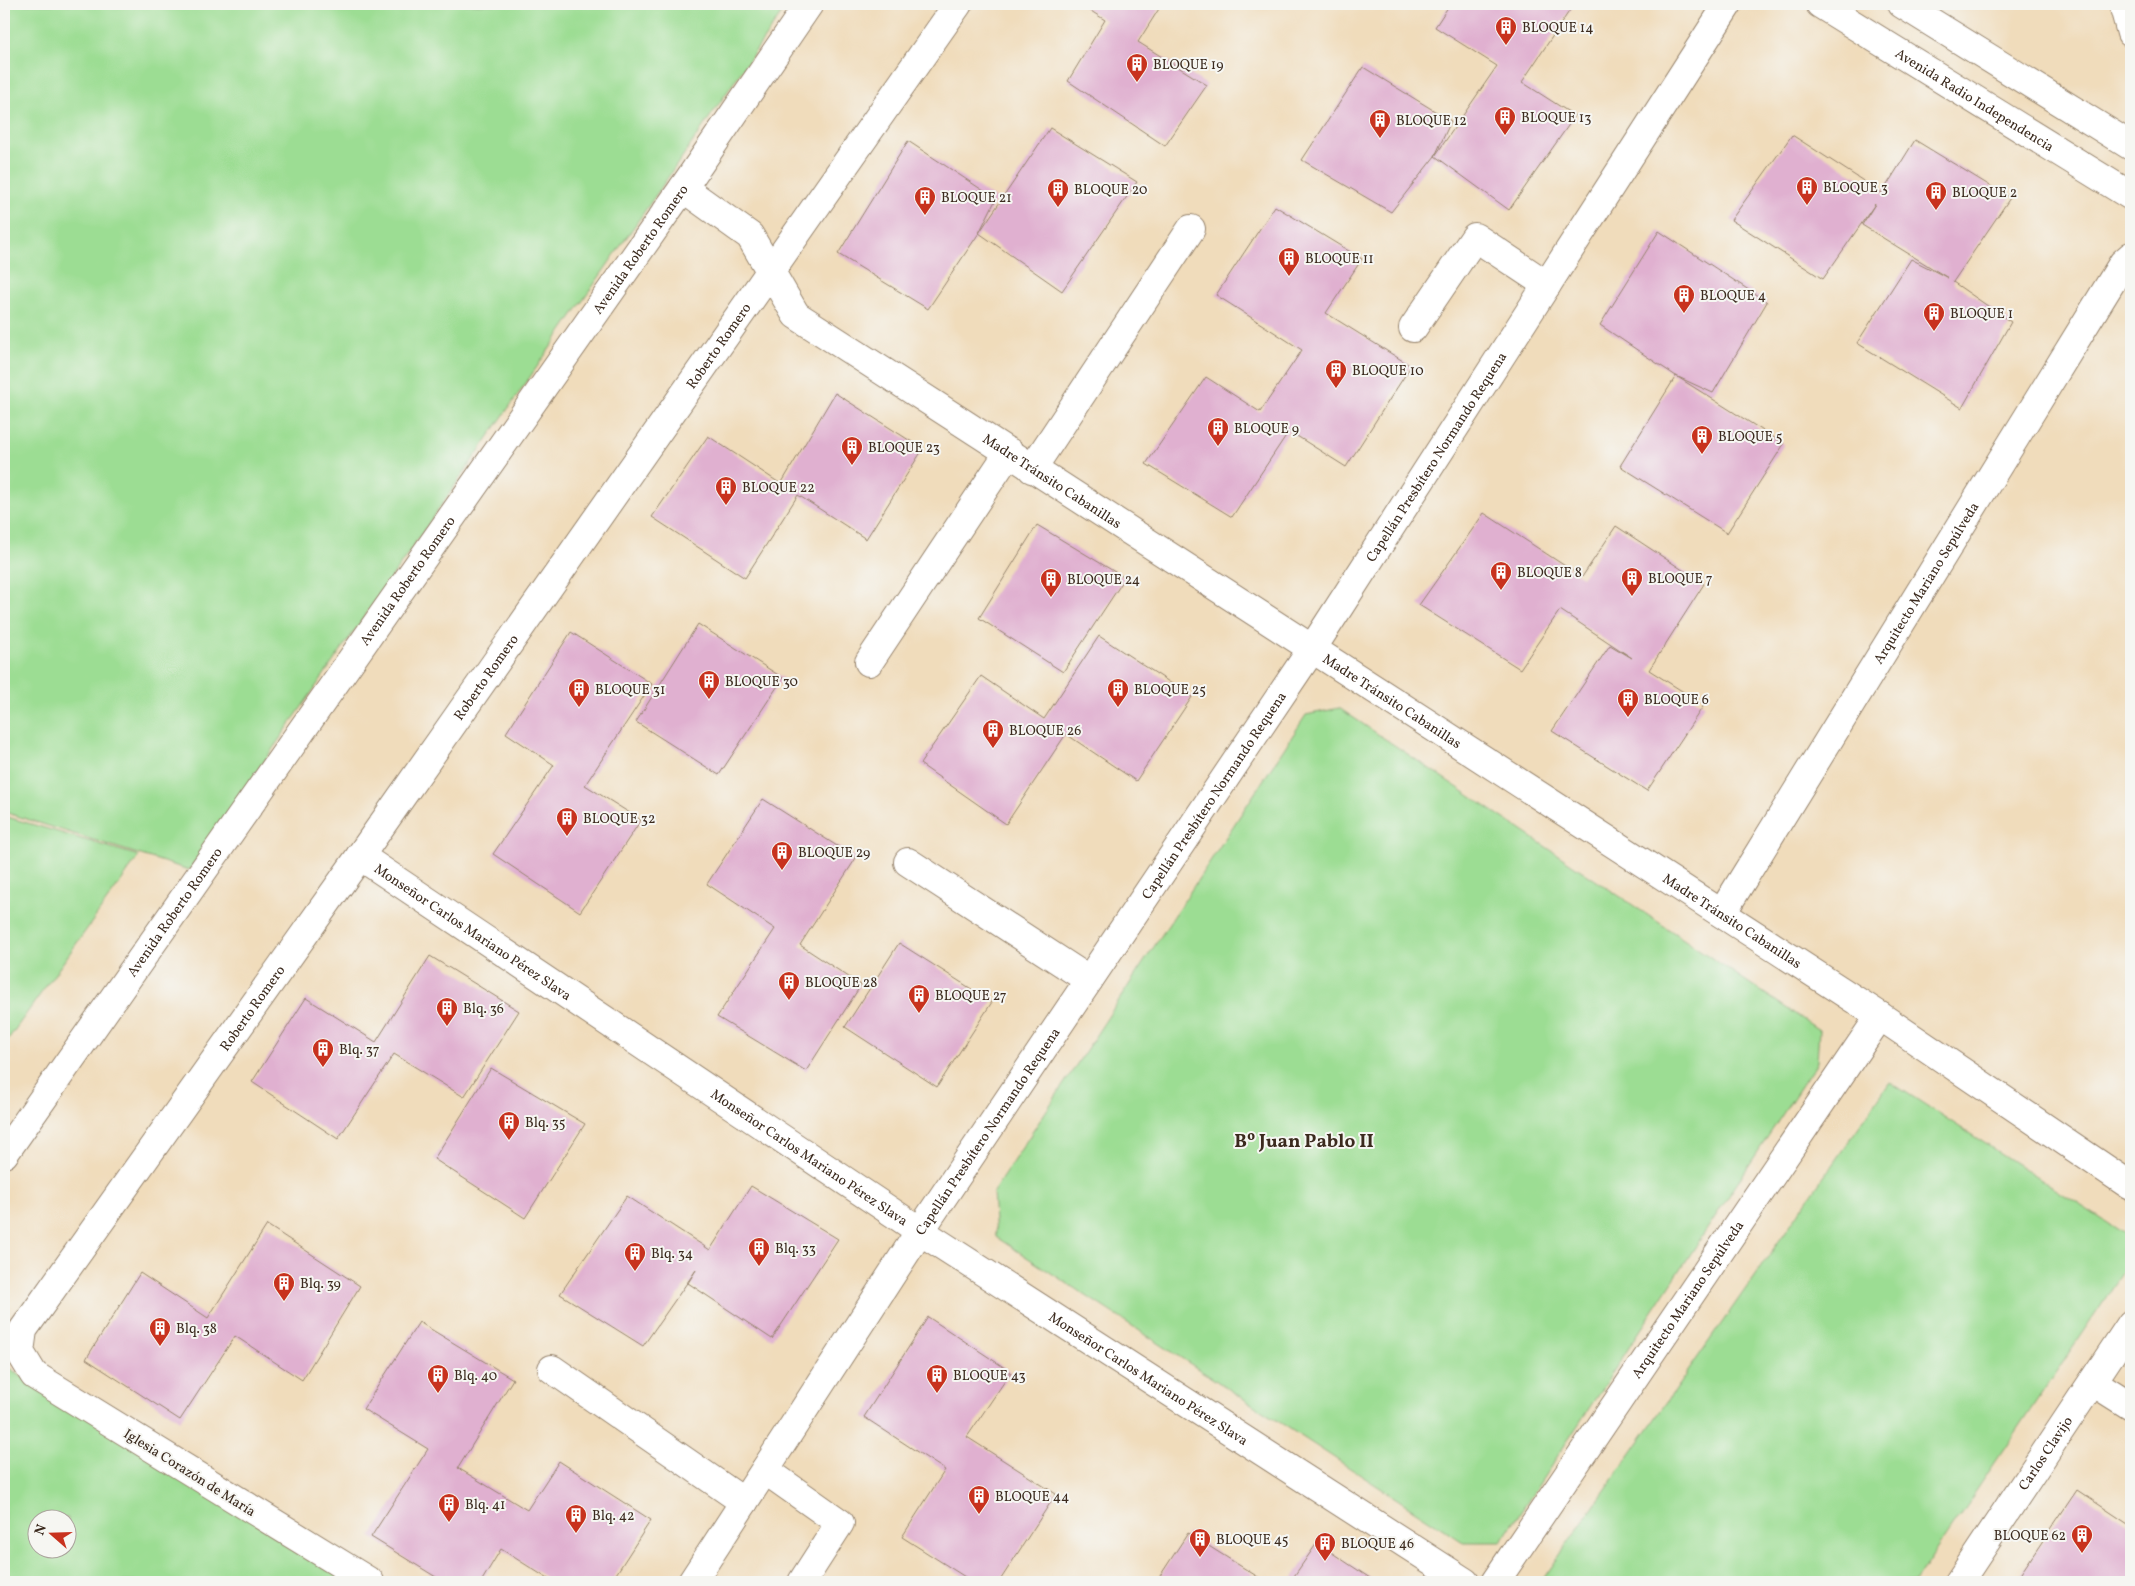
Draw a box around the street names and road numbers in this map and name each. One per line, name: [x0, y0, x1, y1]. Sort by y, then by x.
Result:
street label: Avenida Radio Independencia: [1891, 45, 2057, 157]
street label: Avenida Roberto Romero: [589, 181, 693, 319]
street label: Roberto Romero: [683, 300, 756, 393]
street label: Capellán Presbítero Normando Requena: [1362, 349, 1512, 566]
street label: Madre Tránsito Cabanillas: [978, 430, 1124, 534]
street label: Arquitecto Mariano Sepúlveda: [1870, 499, 1984, 668]
street label: Avenida Roberto Romero: [356, 513, 460, 650]
street label: Roberto Romero: [450, 631, 524, 725]
street label: Madre Tránsito Cabanillas: [1318, 650, 1465, 754]
street label: Capellán Presbítero Normando Requena: [1138, 688, 1292, 904]
street label: Avenida Roberto Romero: [123, 844, 228, 981]
street label: Monseñor Carlos Mariano Pérez Slava: [370, 860, 575, 1006]
street label: Madre Tránsito Cabanillas: [1659, 870, 1805, 974]
street label: Roberto Romero: [216, 962, 290, 1055]
street label: Capellán Presbítero Normando Requena: [912, 1024, 1065, 1239]
street label: Monseñor Carlos Mariano Pérez Slava: [706, 1085, 911, 1231]
street label: Arquitecto Mariano Sepúlveda: [1628, 1217, 1749, 1383]
street label: Monseñor Carlos Mariano Pérez Slava: [1045, 1308, 1251, 1451]
street label: Carlos Clavijo: [2015, 1413, 2078, 1495]
street label: Iglesia Corazón de María: [120, 1425, 259, 1522]

